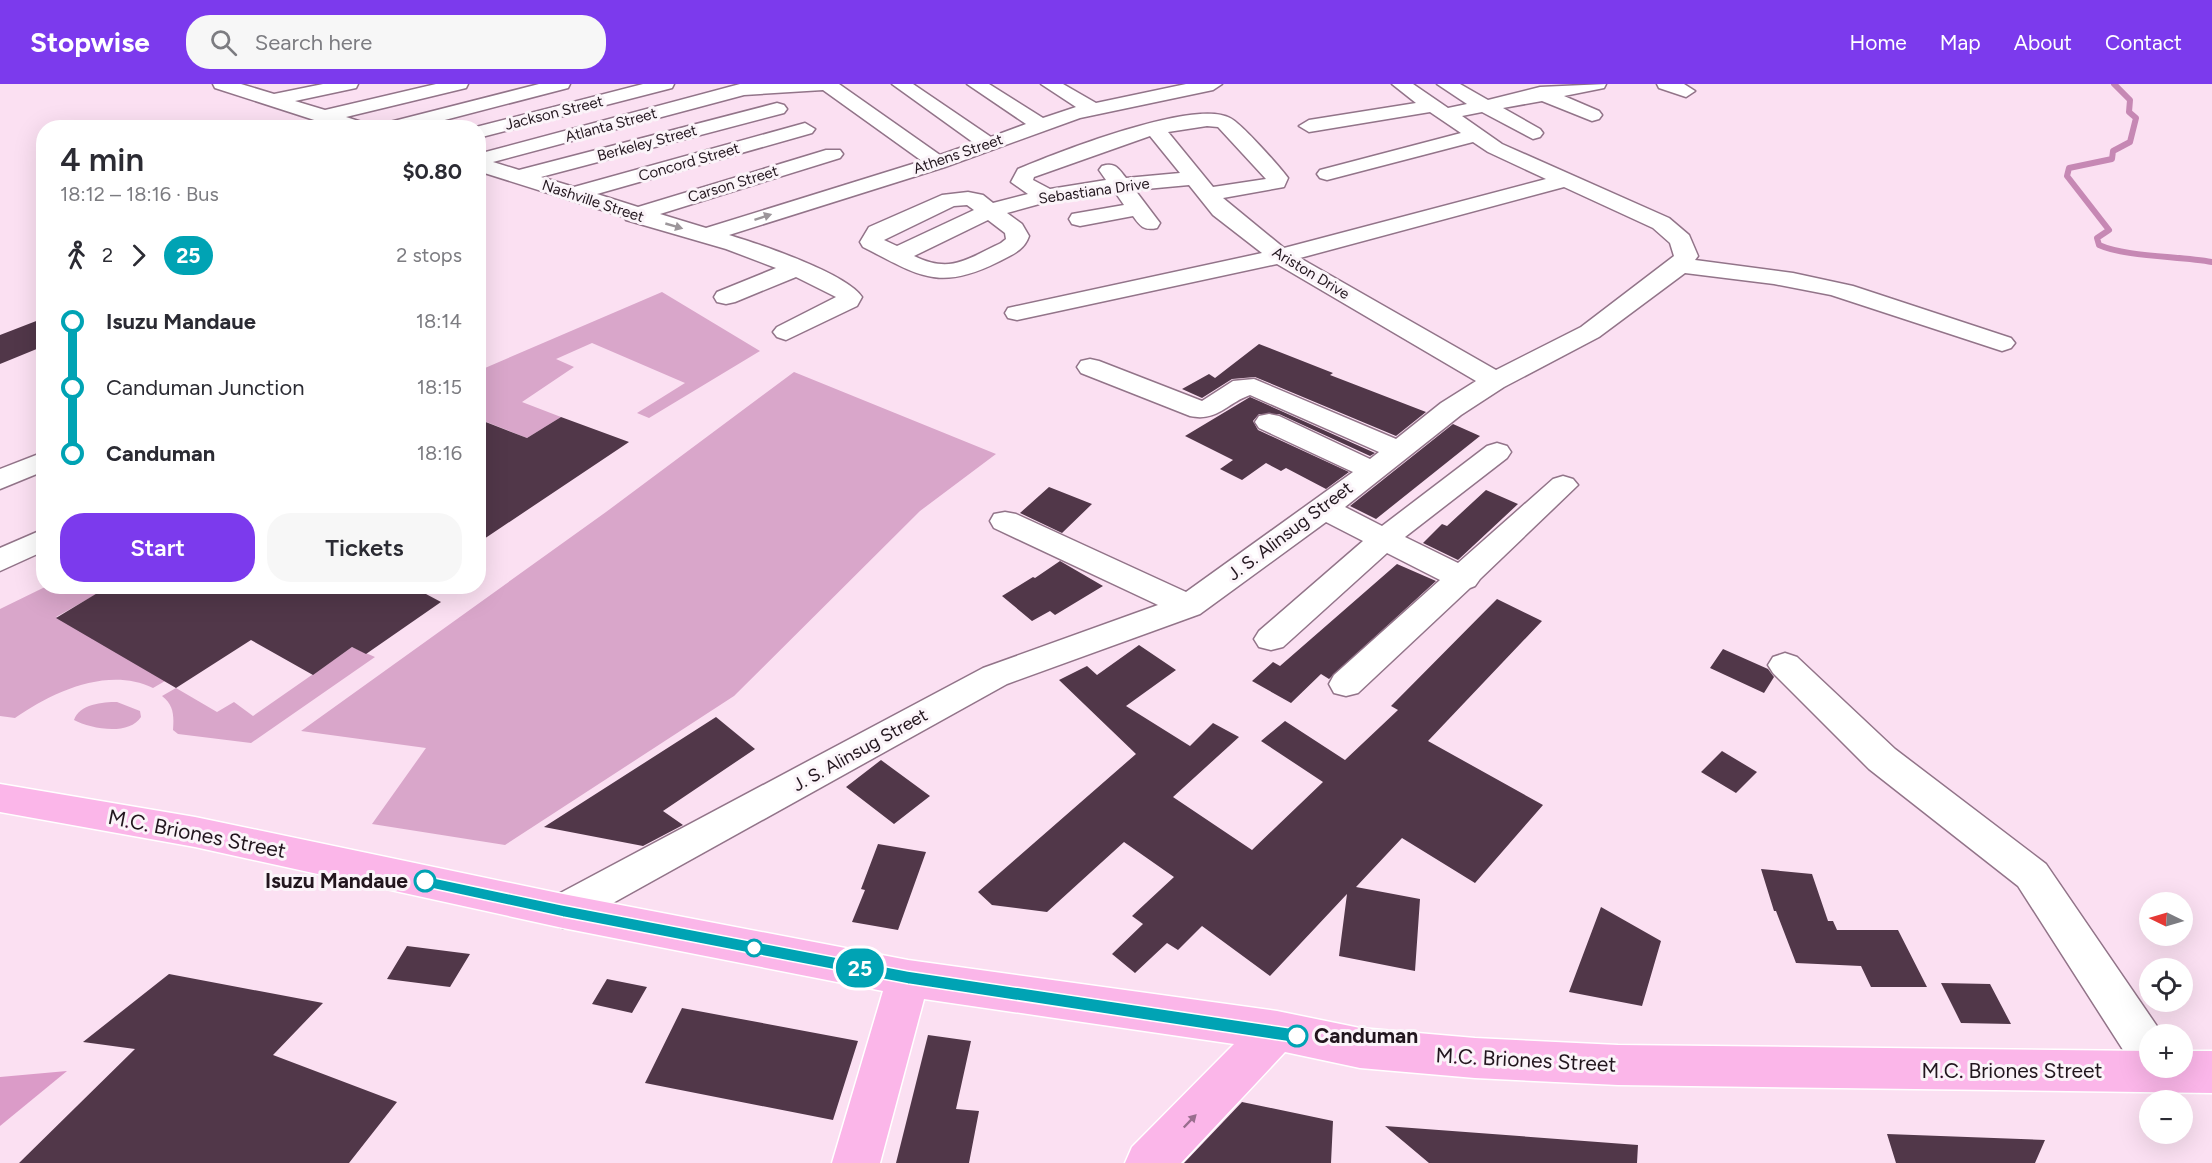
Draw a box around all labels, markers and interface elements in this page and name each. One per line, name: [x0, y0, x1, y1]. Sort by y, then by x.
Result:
search box: [186, 15, 606, 69]
text: Stopwise: [30, 25, 150, 59]
icon: search: [207, 26, 240, 59]
text: Search here: [255, 29, 372, 56]
text: Home: [1850, 30, 1907, 55]
text: Map: [1940, 30, 1981, 55]
text: About: [2014, 30, 2072, 55]
text: Contact: [2105, 30, 2182, 55]
street label: Jackson Street: [503, 92, 605, 134]
street label: Atlanta Street: [563, 104, 659, 146]
street label: Berkeley Street: [595, 121, 699, 165]
street label: Athens Street: [911, 130, 1005, 178]
street label: Concord Street: [636, 139, 742, 185]
text: 4 min: [60, 140, 144, 179]
text: $0.80: [402, 158, 462, 185]
street label: Carson Street: [686, 162, 781, 206]
street label: Sebastiana Drive: [1037, 174, 1151, 208]
street label: Nashville Street: [540, 176, 647, 226]
text: 18:12 – 18:16 · Bus: [60, 182, 219, 206]
one-way arrow: [754, 212, 772, 222]
one-way arrow: [666, 222, 684, 231]
icon: walk: [60, 239, 93, 272]
icon: forward: [122, 239, 155, 272]
text: 2: [102, 243, 113, 267]
text: 25: [176, 243, 201, 268]
text: 2 stops: [396, 243, 462, 267]
street label: Ariston Drive: [1269, 243, 1353, 303]
text: Isuzu Mandaue: [106, 308, 256, 335]
text: 18:14: [416, 309, 462, 333]
text: Canduman Junction: [106, 374, 304, 401]
text: 18:15: [417, 375, 462, 399]
text: Canduman: [106, 440, 215, 467]
text: 18:16: [417, 441, 462, 465]
street label: J. S. Alinsug Street: [1223, 477, 1357, 585]
button: Start: [60, 513, 255, 582]
button: Tickets: [267, 513, 462, 582]
street label: J. S. Alinsug Street: [789, 704, 931, 796]
street label: M.C. Briones Street: [106, 804, 288, 863]
place label: Isuzu Mandaue: [265, 868, 408, 893]
marker: Isuzu Mandaue: [414, 870, 436, 892]
north arrow: [2139, 892, 2193, 946]
map controls: [2139, 892, 2193, 1144]
unlabelled marker: [745, 939, 763, 957]
line badge: 25: [833, 948, 887, 988]
text: 25: [848, 956, 872, 981]
button: locate: [2139, 958, 2193, 1012]
place label: Canduman: [1314, 1023, 1418, 1048]
button: +: [2139, 1024, 2193, 1078]
marker: Canduman: [1286, 1025, 1308, 1047]
street label: M.C. Briones Street: [1435, 1042, 1617, 1077]
street label: M.C. Briones Street: [1922, 1058, 2102, 1083]
button: −: [2139, 1090, 2193, 1144]
one-way arrow: [1182, 1114, 1196, 1128]

